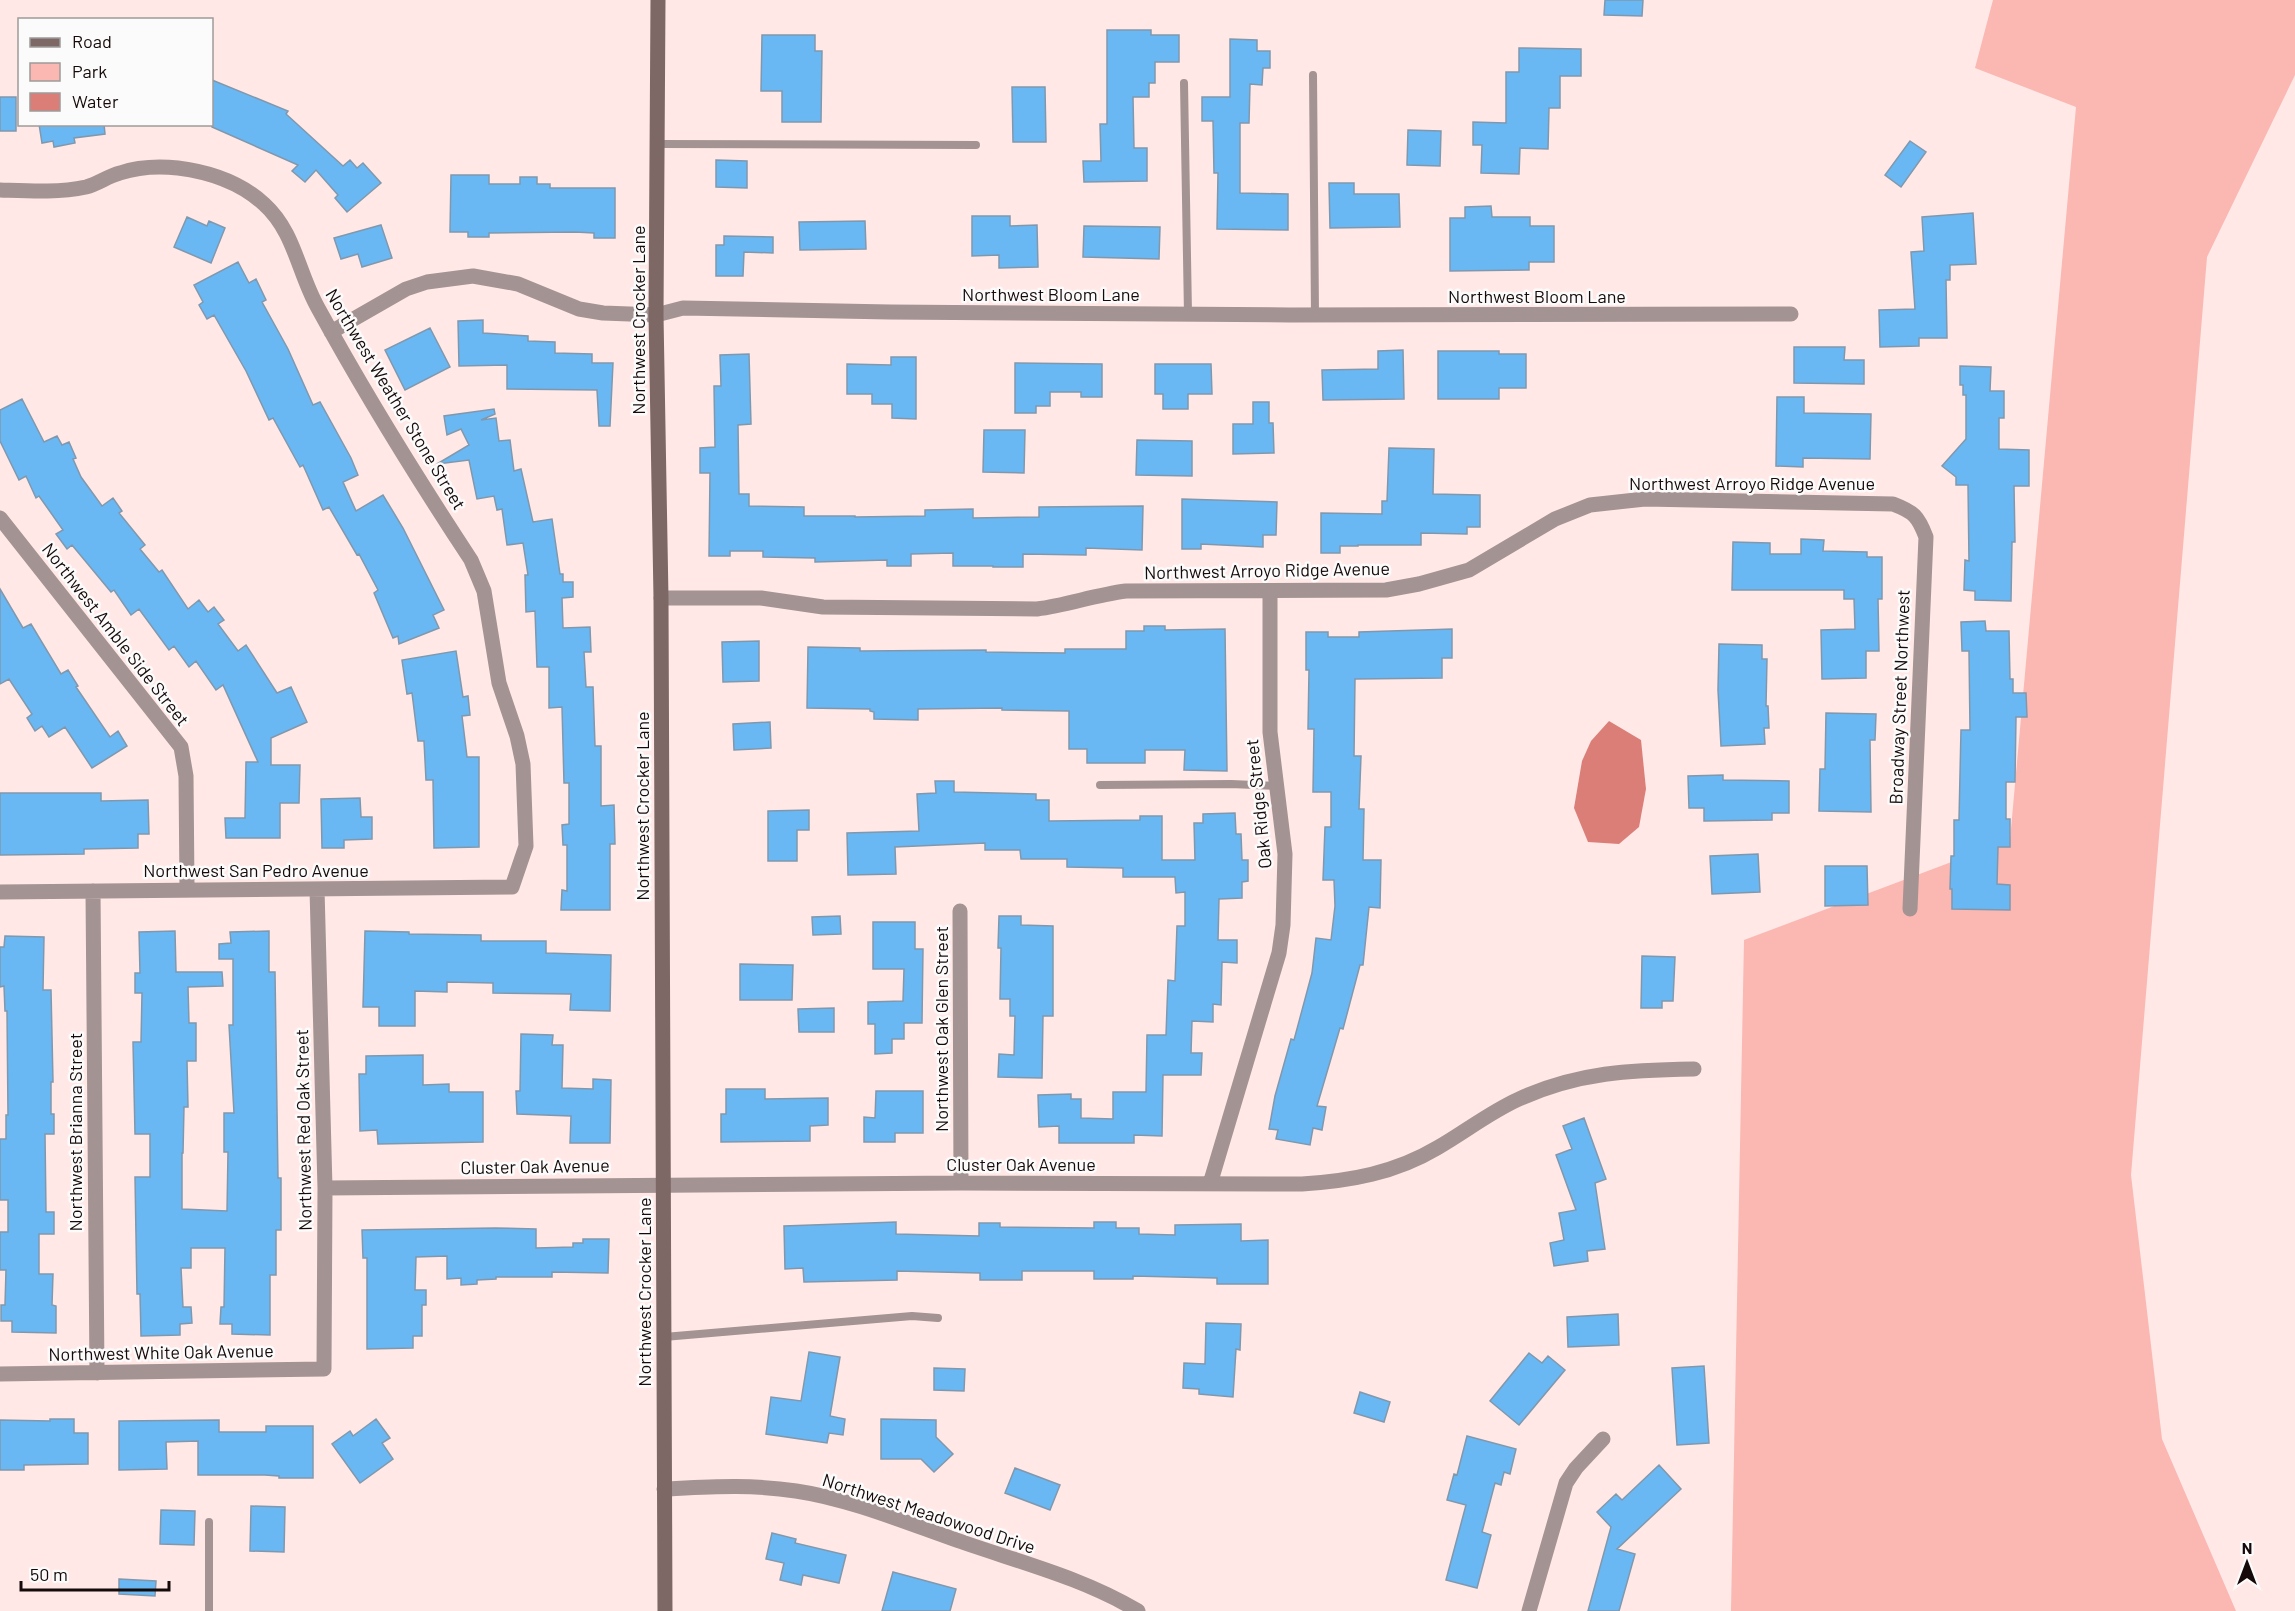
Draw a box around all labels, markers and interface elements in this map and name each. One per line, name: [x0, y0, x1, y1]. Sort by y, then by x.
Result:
legend: [18, 18, 213, 126]
text: Road: [72, 30, 112, 52]
text: Park: [72, 60, 107, 82]
text: Water: [72, 90, 119, 112]
street label: Northwest Crocker Lane: [627, 225, 649, 415]
street label: Northwest Bloom Lane: [962, 283, 1140, 305]
street label: Northwest Weather Stone Street: [321, 285, 471, 513]
street label: Northwest Bloom Lane: [1448, 285, 1626, 307]
street label: Northwest Arroyo Ridge Avenue: [1629, 472, 1875, 494]
street label: Northwest Amble Side Street: [38, 538, 194, 730]
street label: Northwest Arroyo Ridge Avenue: [1144, 557, 1390, 583]
street label: Broadway Street Northwest: [1884, 589, 1914, 805]
street label: Northwest Crocker Lane: [631, 711, 653, 901]
street label: Oak Ridge Street: [1240, 738, 1276, 870]
street label: Northwest San Pedro Avenue: [143, 859, 369, 881]
street label: Northwest Oak Glen Street: [930, 926, 952, 1132]
street label: Northwest Red Oak Street: [290, 1029, 316, 1231]
street label: Northwest Brianna Street: [64, 1033, 86, 1231]
street label: Cluster Oak Avenue: [946, 1153, 1096, 1175]
street label: Cluster Oak Avenue: [460, 1154, 610, 1178]
street label: Northwest Crocker Lane: [633, 1197, 655, 1387]
street label: Northwest White Oak Avenue: [48, 1339, 274, 1365]
street label: Northwest Meadowood Drive: [820, 1468, 1038, 1558]
north arrow: [2217, 1533, 2277, 1593]
text: N: [2242, 1538, 2252, 1557]
scale bar: [21, 1554, 170, 1592]
text: 50 m: [30, 1563, 68, 1585]

